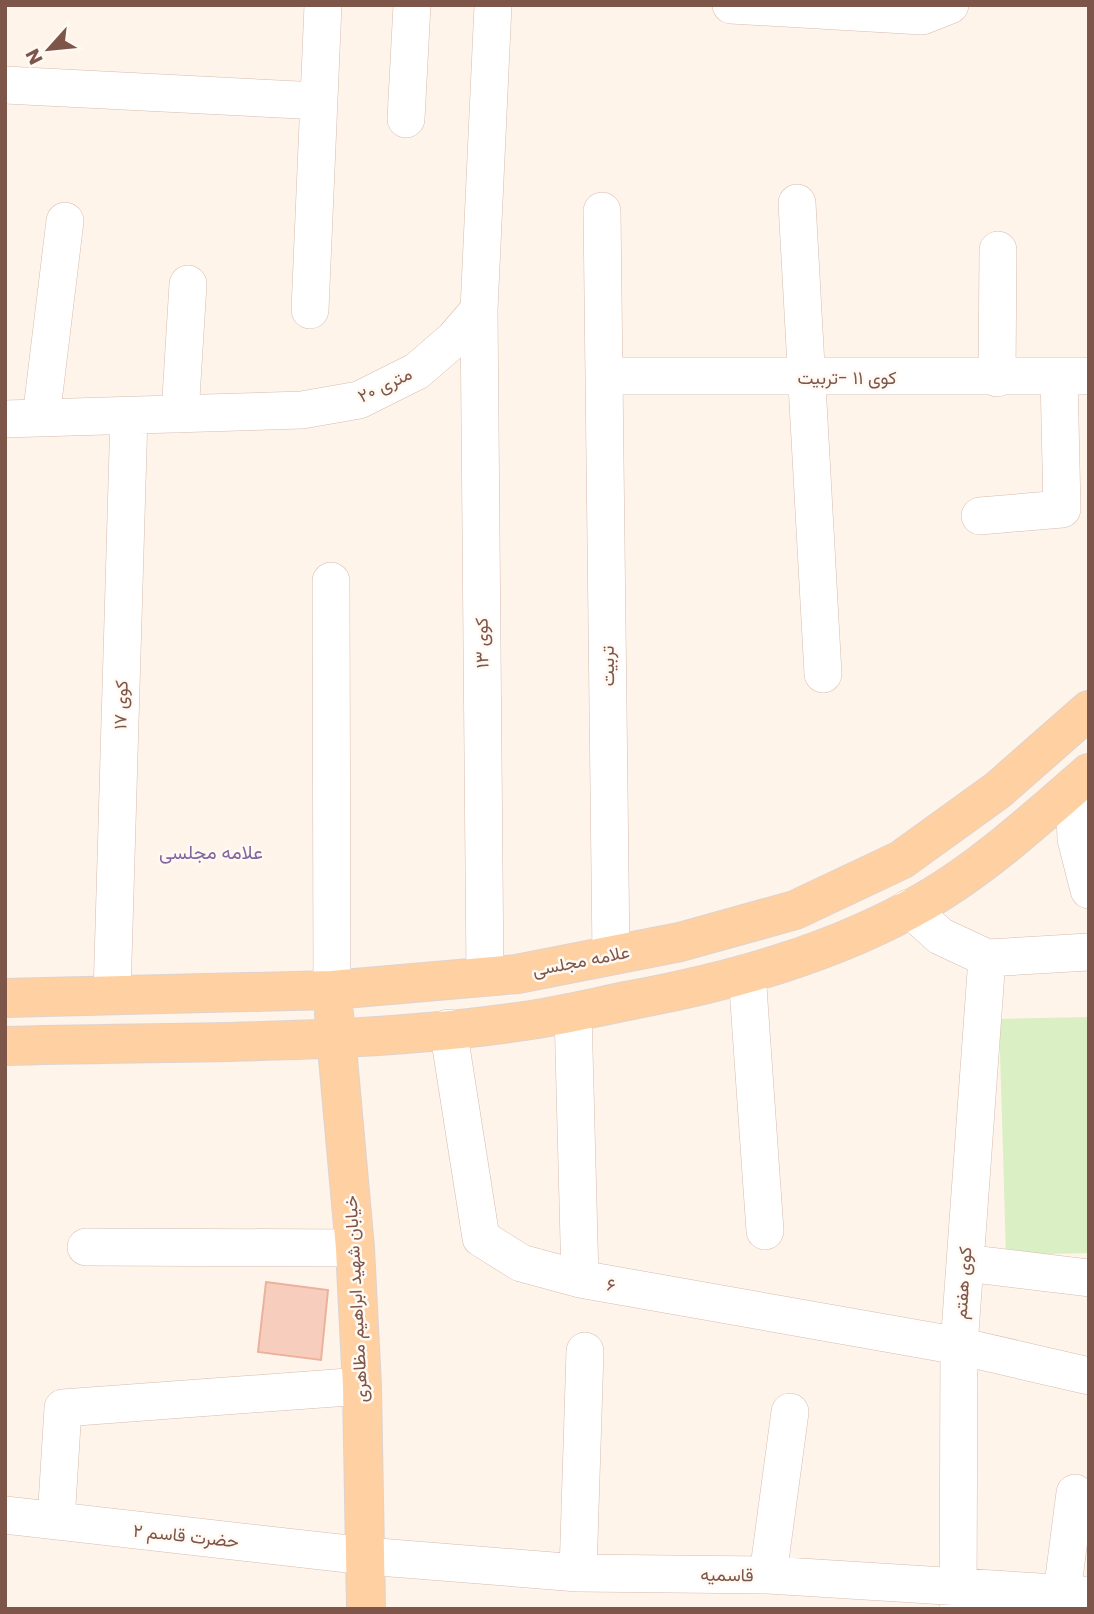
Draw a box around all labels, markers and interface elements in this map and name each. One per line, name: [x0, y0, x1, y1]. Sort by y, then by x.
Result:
north arrow: [14, 14, 84, 84]
text: N: [19, 44, 50, 69]
street label: ۲۰ متری: [353, 361, 416, 408]
street label: کوی ۱۱ -تربیت: [797, 365, 897, 390]
street label: کوی ۱۳: [469, 618, 494, 669]
street label: تربیت: [595, 645, 620, 687]
street label: کوی ۱۷: [107, 680, 134, 730]
district label: علامه مجلسی: [159, 839, 263, 866]
street label: علامه مجلسی: [530, 939, 632, 982]
street label: خیابان شهید ابراهیم مظاهری: [338, 1195, 373, 1403]
street label: کوی هفتم: [947, 1246, 978, 1320]
street label: ۶: [605, 1271, 618, 1298]
street label: ۲ حضرت قاسم: [132, 1518, 240, 1553]
street label: قاسمیه: [700, 1562, 754, 1587]

